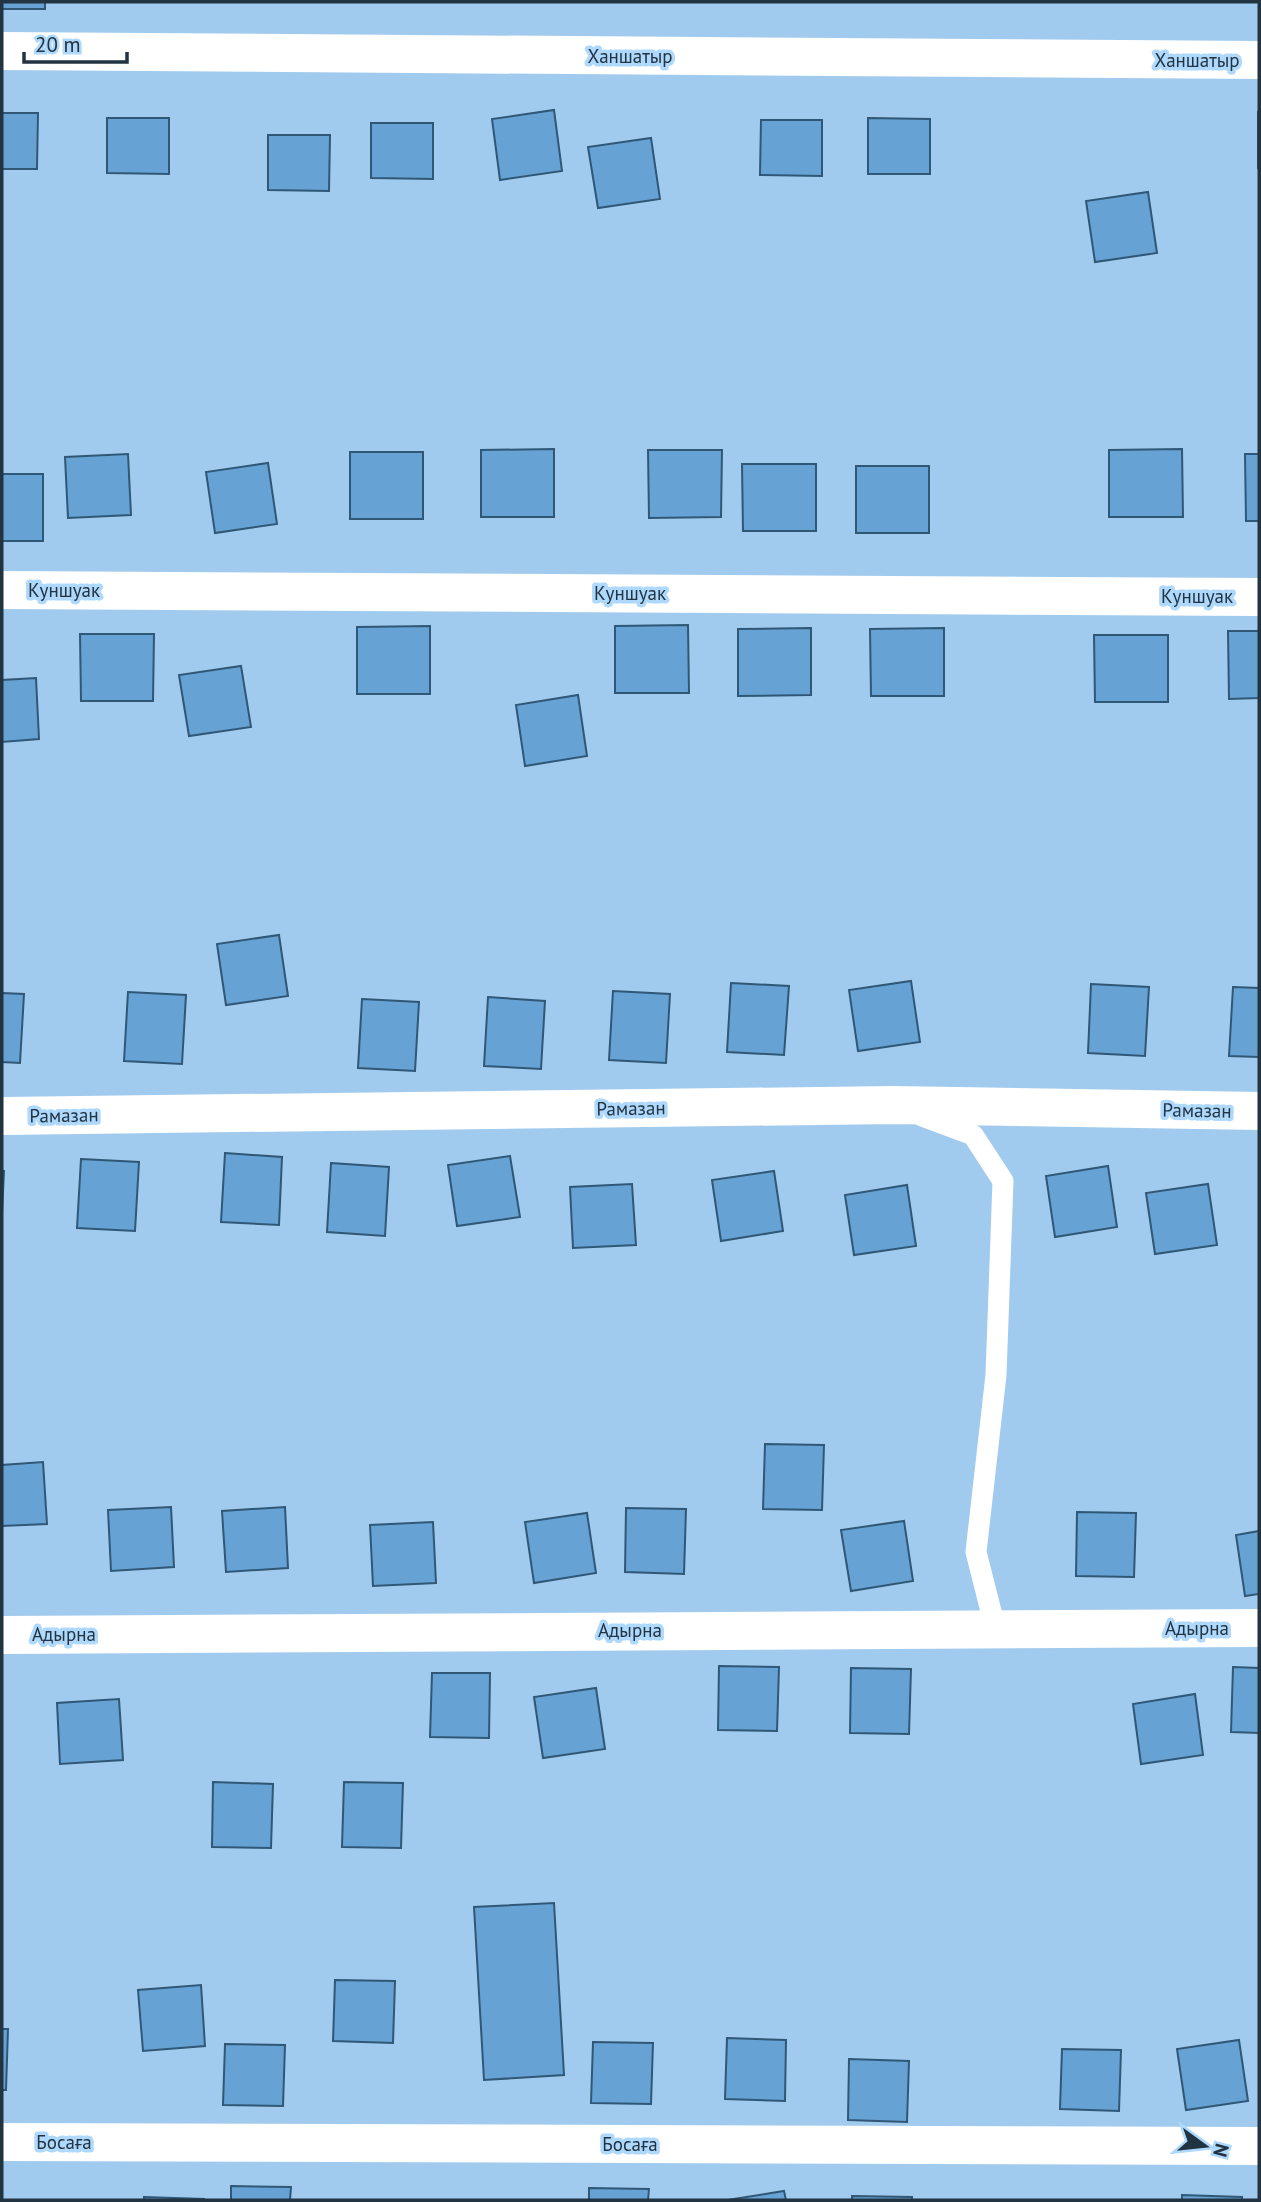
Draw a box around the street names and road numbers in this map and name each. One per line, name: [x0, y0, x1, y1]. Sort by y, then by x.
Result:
street label: Ханшатыр: [587, 44, 673, 68]
street label: Ханшатыр: [1154, 48, 1240, 72]
street label: Куншуак: [28, 578, 100, 602]
street label: Куншуак: [594, 581, 666, 605]
street label: Куншуак: [1161, 584, 1233, 608]
street label: Рамазан: [596, 1095, 666, 1121]
street label: Рамазан: [1162, 1097, 1232, 1123]
street label: Рамазан: [29, 1102, 99, 1128]
street label: Адырна: [1165, 1616, 1229, 1640]
street label: Адырна: [598, 1618, 662, 1642]
street label: Адырна: [32, 1622, 96, 1646]
street label: Босаға: [36, 2130, 92, 2154]
street label: Босаға: [602, 2132, 658, 2156]

